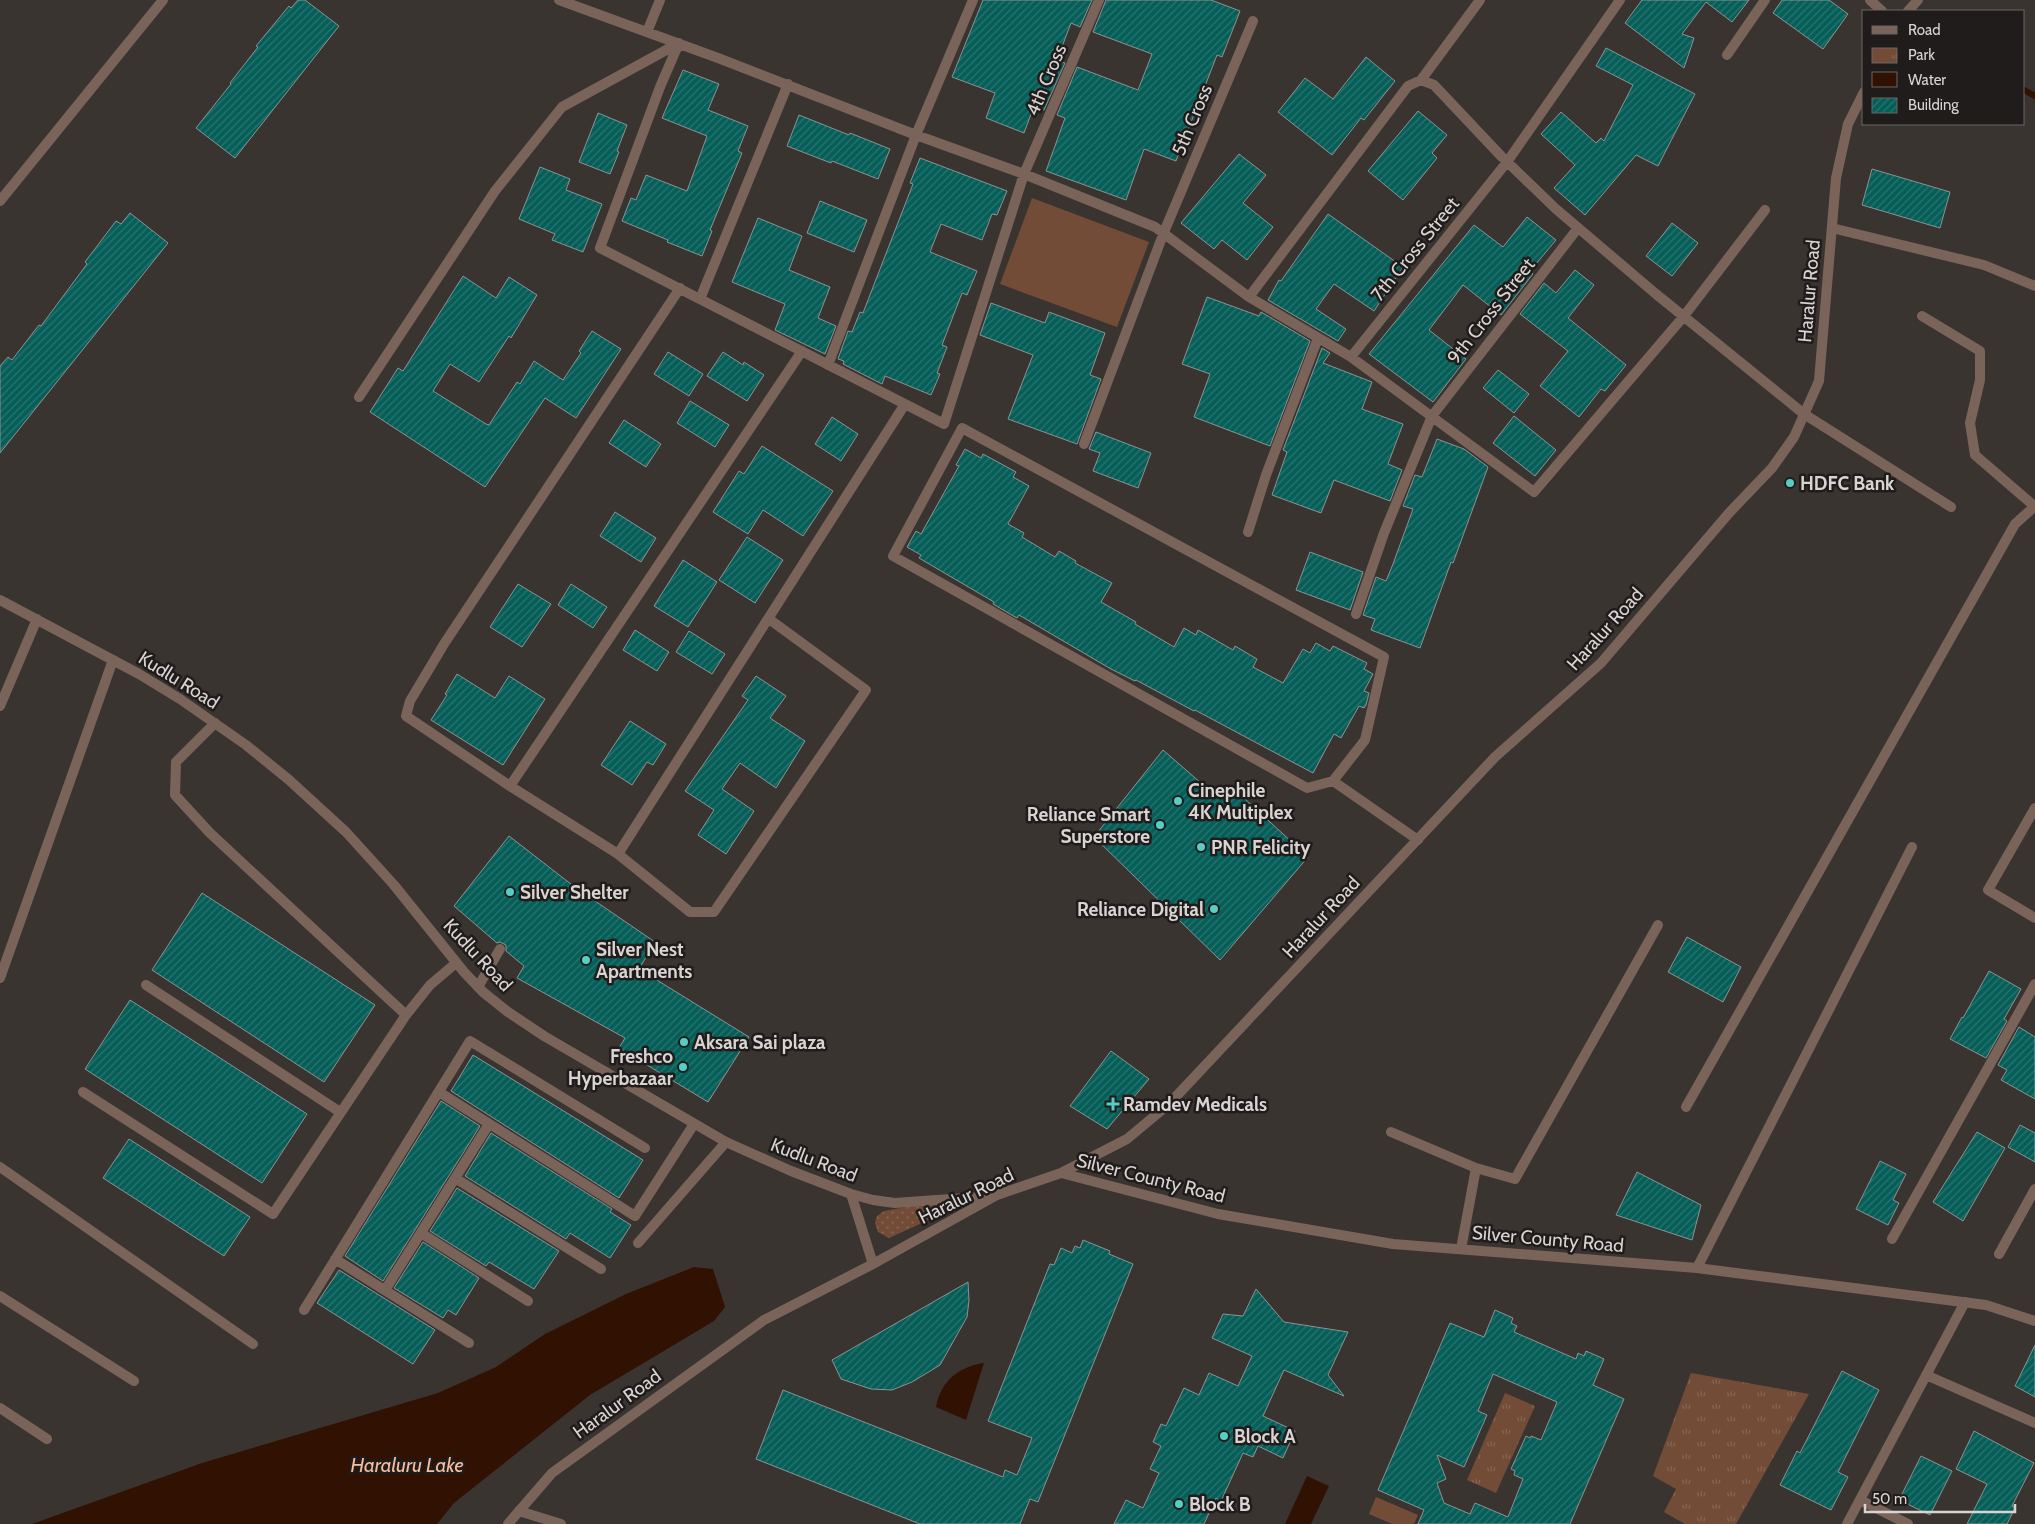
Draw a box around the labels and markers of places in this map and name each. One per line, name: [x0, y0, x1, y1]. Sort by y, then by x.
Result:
place label: HDFC Bank: [1800, 472, 1895, 495]
marker: HDFC Bank: [1784, 477, 1796, 489]
place label: Cinephile 4K Multiplex: [1188, 779, 1294, 824]
marker: Cinephile 4K Multiplex: [1172, 795, 1184, 807]
place label: Reliance Smart Superstore: [1027, 803, 1150, 848]
marker: Reliance Smart Superstore: [1154, 819, 1166, 831]
place label: PNR Felicity: [1211, 836, 1311, 859]
marker: PNR Felicity: [1195, 841, 1207, 853]
place label: Silver Shelter: [520, 881, 629, 904]
marker: Silver Shelter: [504, 886, 516, 898]
place label: Reliance Digital: [1077, 898, 1204, 921]
marker: Reliance Digital: [1208, 903, 1220, 915]
place label: Silver Nest Apartments: [596, 938, 692, 983]
marker: Silver Nest Apartments: [580, 954, 592, 966]
place label: Aksara Sai plaza: [694, 1031, 826, 1054]
marker: Aksara Sai plaza: [678, 1036, 690, 1048]
place label: Freshco Hyperbazaar: [568, 1045, 674, 1090]
marker: Freshco Hyperbazaar: [677, 1061, 689, 1073]
place label: Ramdev Medicals: [1123, 1093, 1267, 1116]
marker: Ramdev Medicals: [1107, 1098, 1119, 1110]
place label: Block A: [1234, 1425, 1296, 1448]
marker: Block A: [1218, 1430, 1230, 1442]
place label: Block B: [1189, 1493, 1251, 1516]
marker: Block B: [1173, 1498, 1185, 1510]

